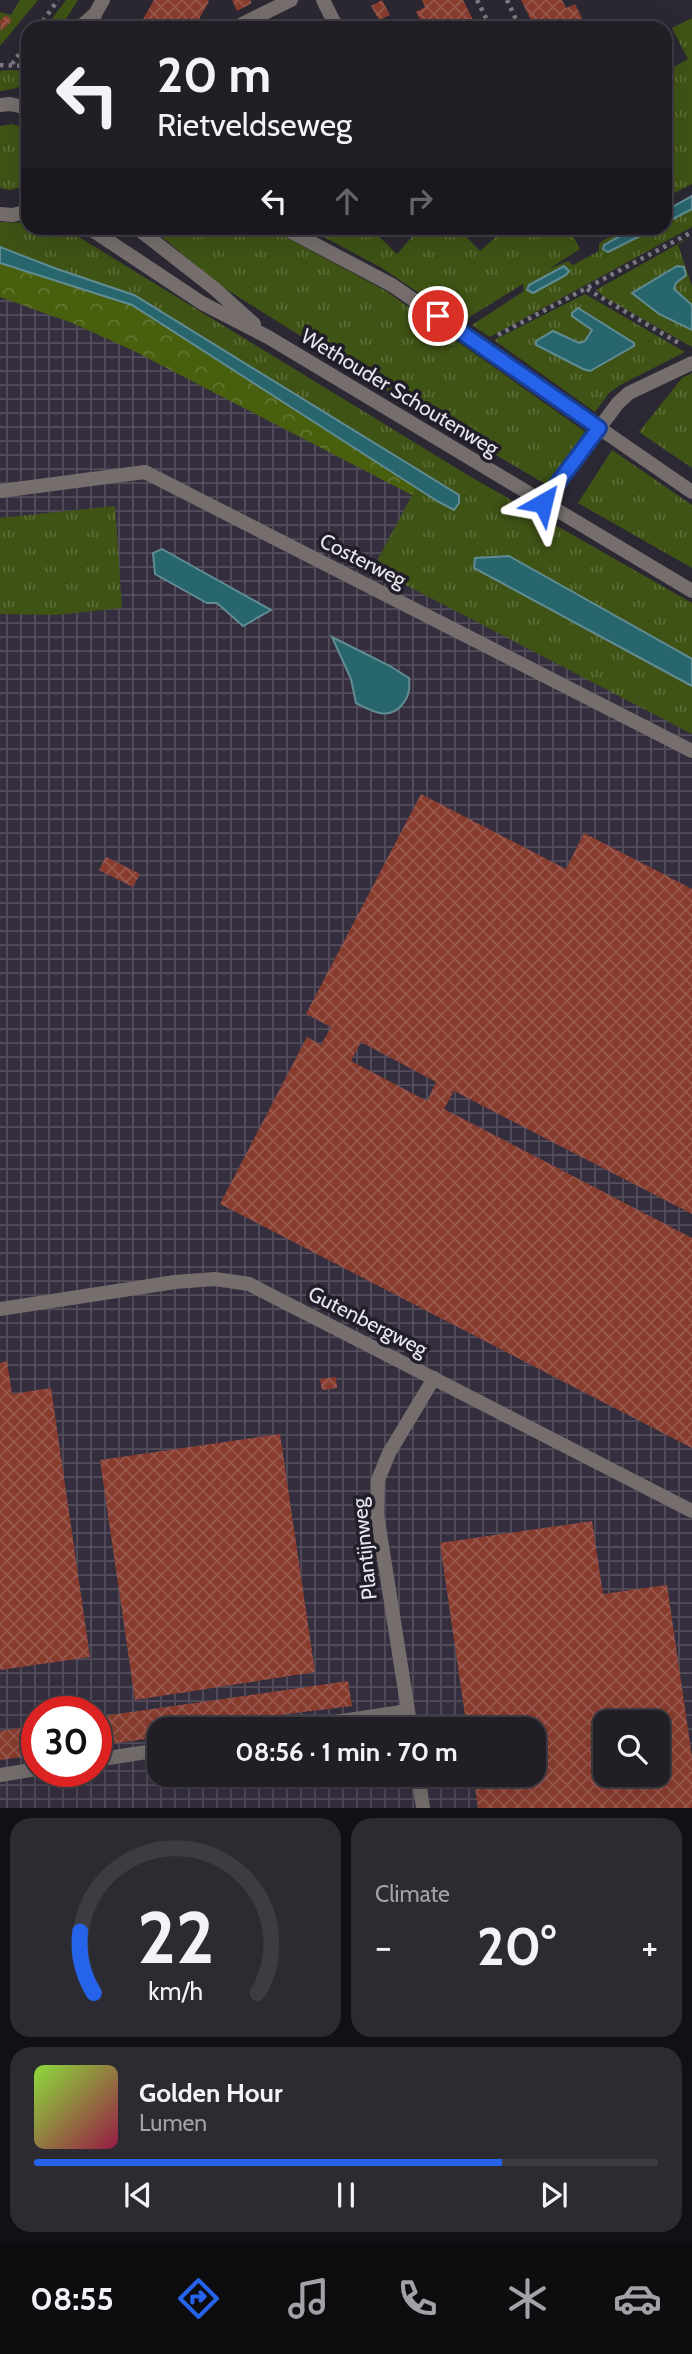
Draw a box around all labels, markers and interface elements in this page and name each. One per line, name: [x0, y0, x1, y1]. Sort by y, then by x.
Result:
text: 20 m: [157, 45, 271, 104]
icon: left: [42, 49, 133, 140]
text: Rietveldseweg: [157, 105, 352, 144]
icon: left: [255, 182, 293, 220]
icon: ahead: [328, 182, 366, 220]
icon: right: [401, 182, 439, 220]
pin: [408, 286, 468, 346]
icon: arrive: [419, 297, 457, 335]
street label: Wethouder Schoutenweg: [297, 323, 504, 461]
position arrow: [506, 466, 580, 540]
street label: Costerweg: [316, 528, 411, 593]
street label: Gutenbergweg: [304, 1280, 432, 1362]
street label: Plantijnweg: [346, 1496, 383, 1601]
speed limit sign: 30: [21, 1696, 112, 1787]
map controls: [593, 1710, 670, 1787]
button: search: [593, 1710, 670, 1787]
text: 08:56 · 1 min · 70 m: [235, 1736, 458, 1768]
text: Climate: [375, 1880, 450, 1908]
text: 22: [137, 1894, 214, 1982]
text: 20°: [477, 1915, 556, 1978]
text: −: [375, 1923, 392, 1970]
text: +: [641, 1923, 658, 1970]
text: km/h: [148, 1976, 203, 2006]
text: Golden Hour: [139, 2077, 282, 2109]
text: Lumen: [139, 2109, 207, 2137]
icon: previous: [119, 2176, 157, 2214]
icon: pause: [327, 2176, 365, 2214]
icon: next: [535, 2176, 573, 2214]
icon: directions: [174, 2274, 223, 2323]
icon: music: [284, 2274, 333, 2323]
icon: phone: [393, 2274, 442, 2323]
icon: climate: [503, 2274, 552, 2323]
icon: car: [613, 2274, 662, 2323]
text: 08:55: [30, 2279, 114, 2318]

